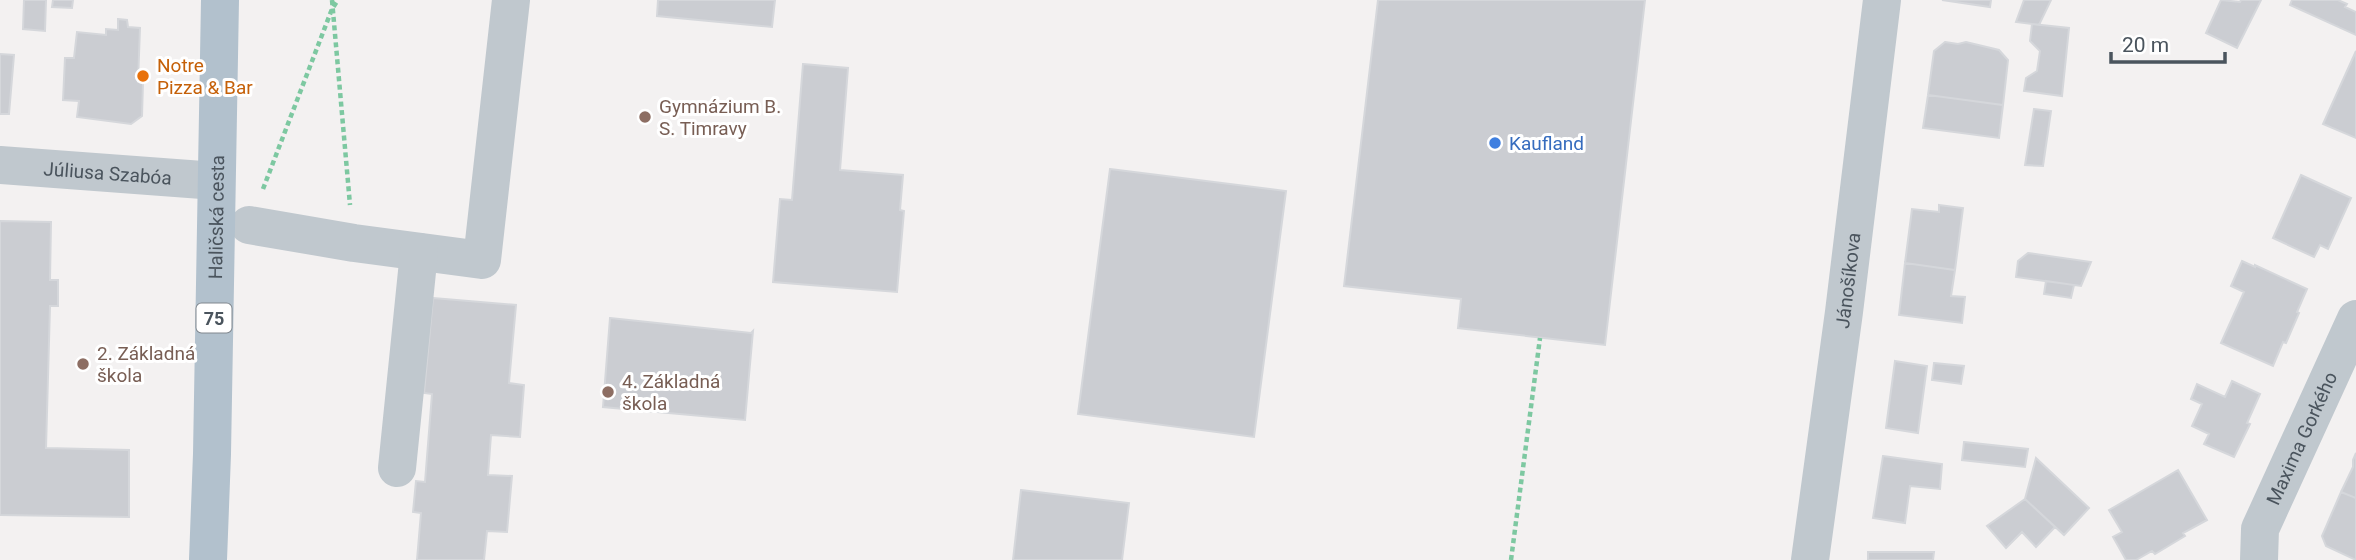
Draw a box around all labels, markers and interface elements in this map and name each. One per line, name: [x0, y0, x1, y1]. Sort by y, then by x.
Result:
scale bar: [2111, 21, 2225, 65]
text: 20 m: [2122, 33, 2169, 57]
place label: Notre Pizza & Bar: [157, 54, 253, 99]
marker: Notre Pizza & Bar: [135, 68, 151, 84]
place label: Gymnázium B. S. Timravy: [659, 95, 781, 140]
marker: Gymnázium B. S. Timravy: [637, 109, 653, 125]
place label: Kaufland: [1509, 132, 1584, 155]
marker: Kaufland: [1487, 135, 1503, 151]
street label: Haličská cesta: [204, 155, 229, 279]
street label: Júliusa Szabóa: [43, 157, 173, 189]
street label: Jánošíkova: [1830, 231, 1865, 330]
road number: 75: [196, 304, 232, 332]
place label: 2. Základná škola: [97, 342, 195, 387]
marker: 2. Základná škola: [75, 356, 91, 372]
street label: Maxima Gorkého: [2261, 368, 2342, 508]
place label: 4. Základná škola: [622, 370, 720, 415]
marker: 4. Základná škola: [600, 384, 616, 400]

